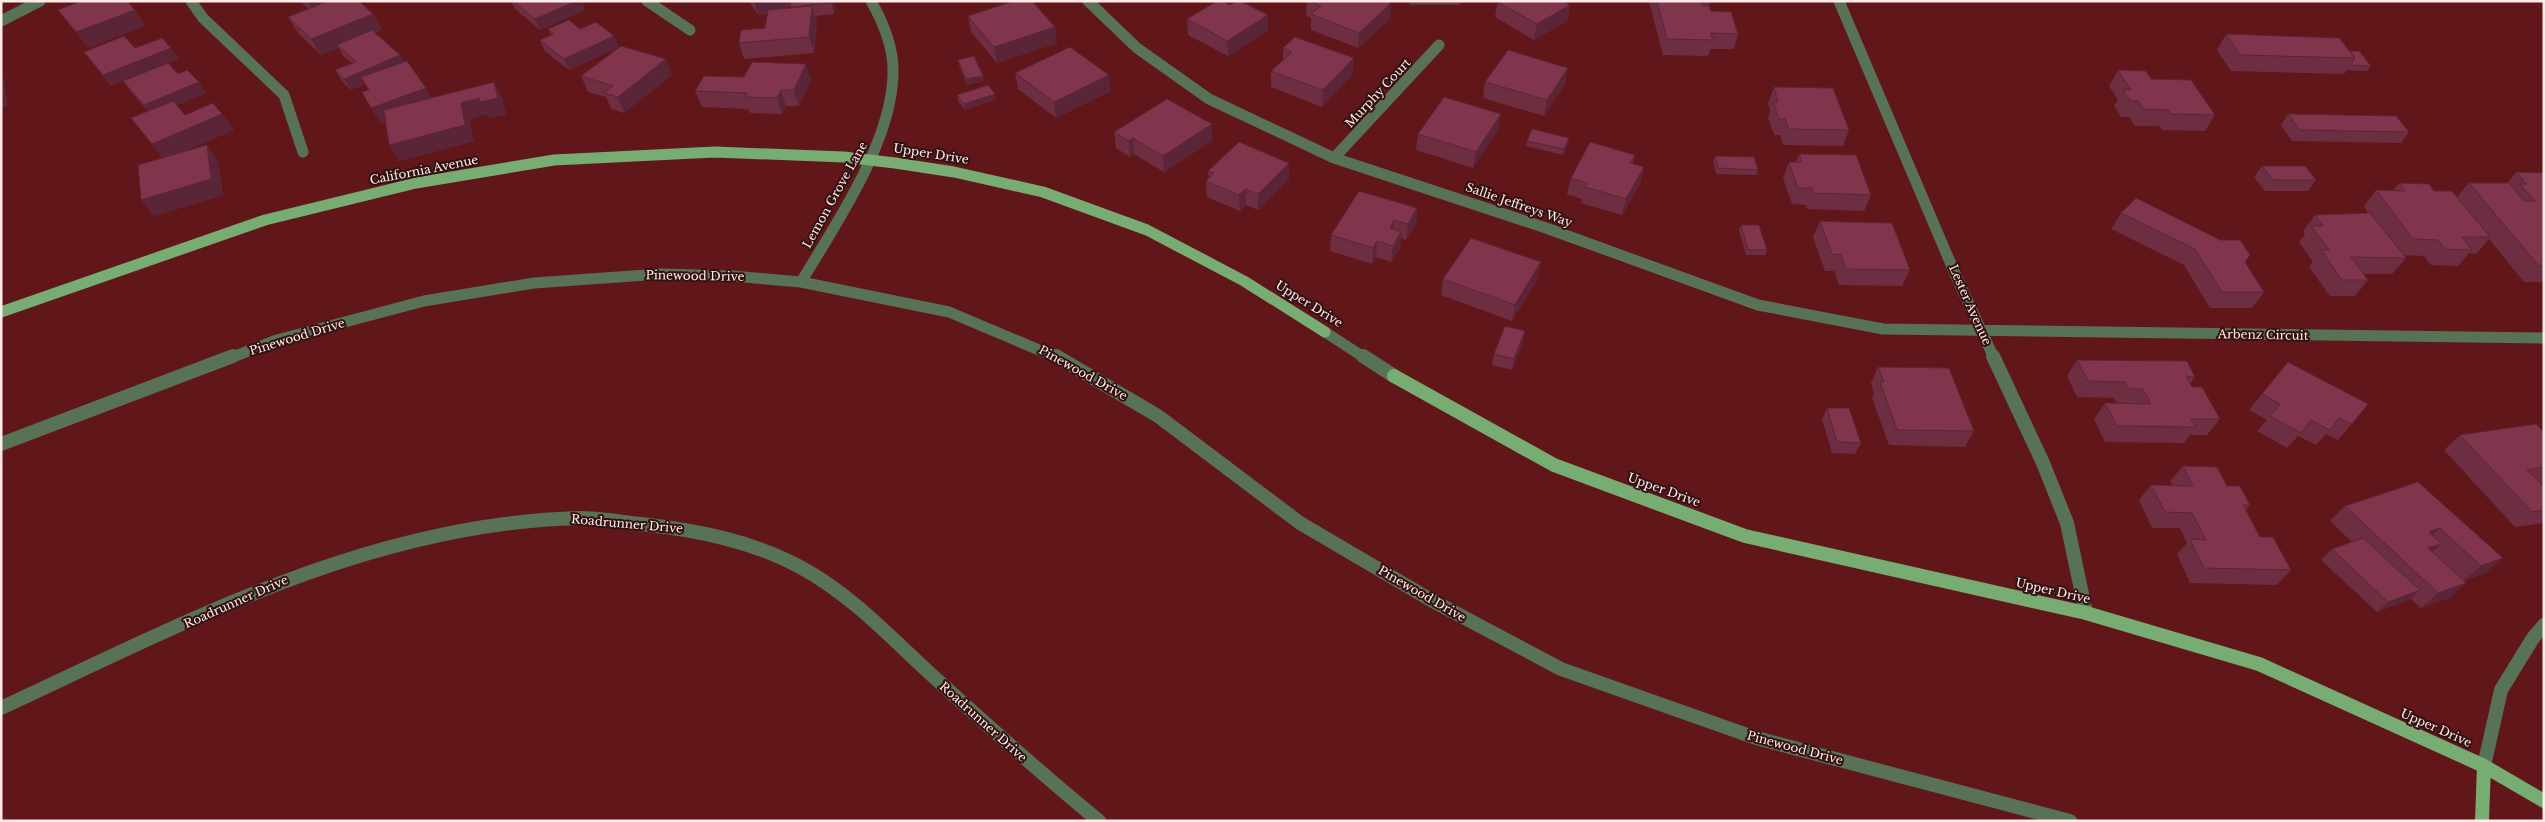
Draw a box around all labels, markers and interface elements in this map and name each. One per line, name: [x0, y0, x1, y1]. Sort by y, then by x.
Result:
street label: Murphy Court: [1342, 55, 1414, 130]
street label: Lemon Grove Lane: [799, 139, 870, 251]
street label: Upper Drive: [892, 140, 970, 167]
street label: California Avenue: [368, 152, 480, 187]
street label: Sallie Jeffreys Way: [1464, 179, 1575, 230]
street label: Lester Avenue: [1946, 262, 1995, 347]
street label: Pinewood Drive: [645, 267, 745, 284]
street label: Upper Drive: [1273, 277, 1346, 330]
street label: Pinewood Drive: [247, 315, 346, 358]
street label: Arbenz Circuit: [2217, 326, 2309, 343]
street label: Pinewood Drive: [1036, 342, 1130, 403]
street label: Upper Drive: [1626, 469, 1703, 510]
street label: Roadrunner Drive: [570, 511, 684, 536]
street label: Pinewood Drive: [1376, 562, 1469, 625]
street label: Roadrunner Drive: [181, 572, 290, 631]
street label: Upper Drive: [2014, 575, 2092, 606]
street label: Roadrunner Drive: [937, 678, 1030, 765]
street label: Upper Drive: [2398, 705, 2474, 750]
street label: Pinewood Drive: [1745, 727, 1845, 768]

